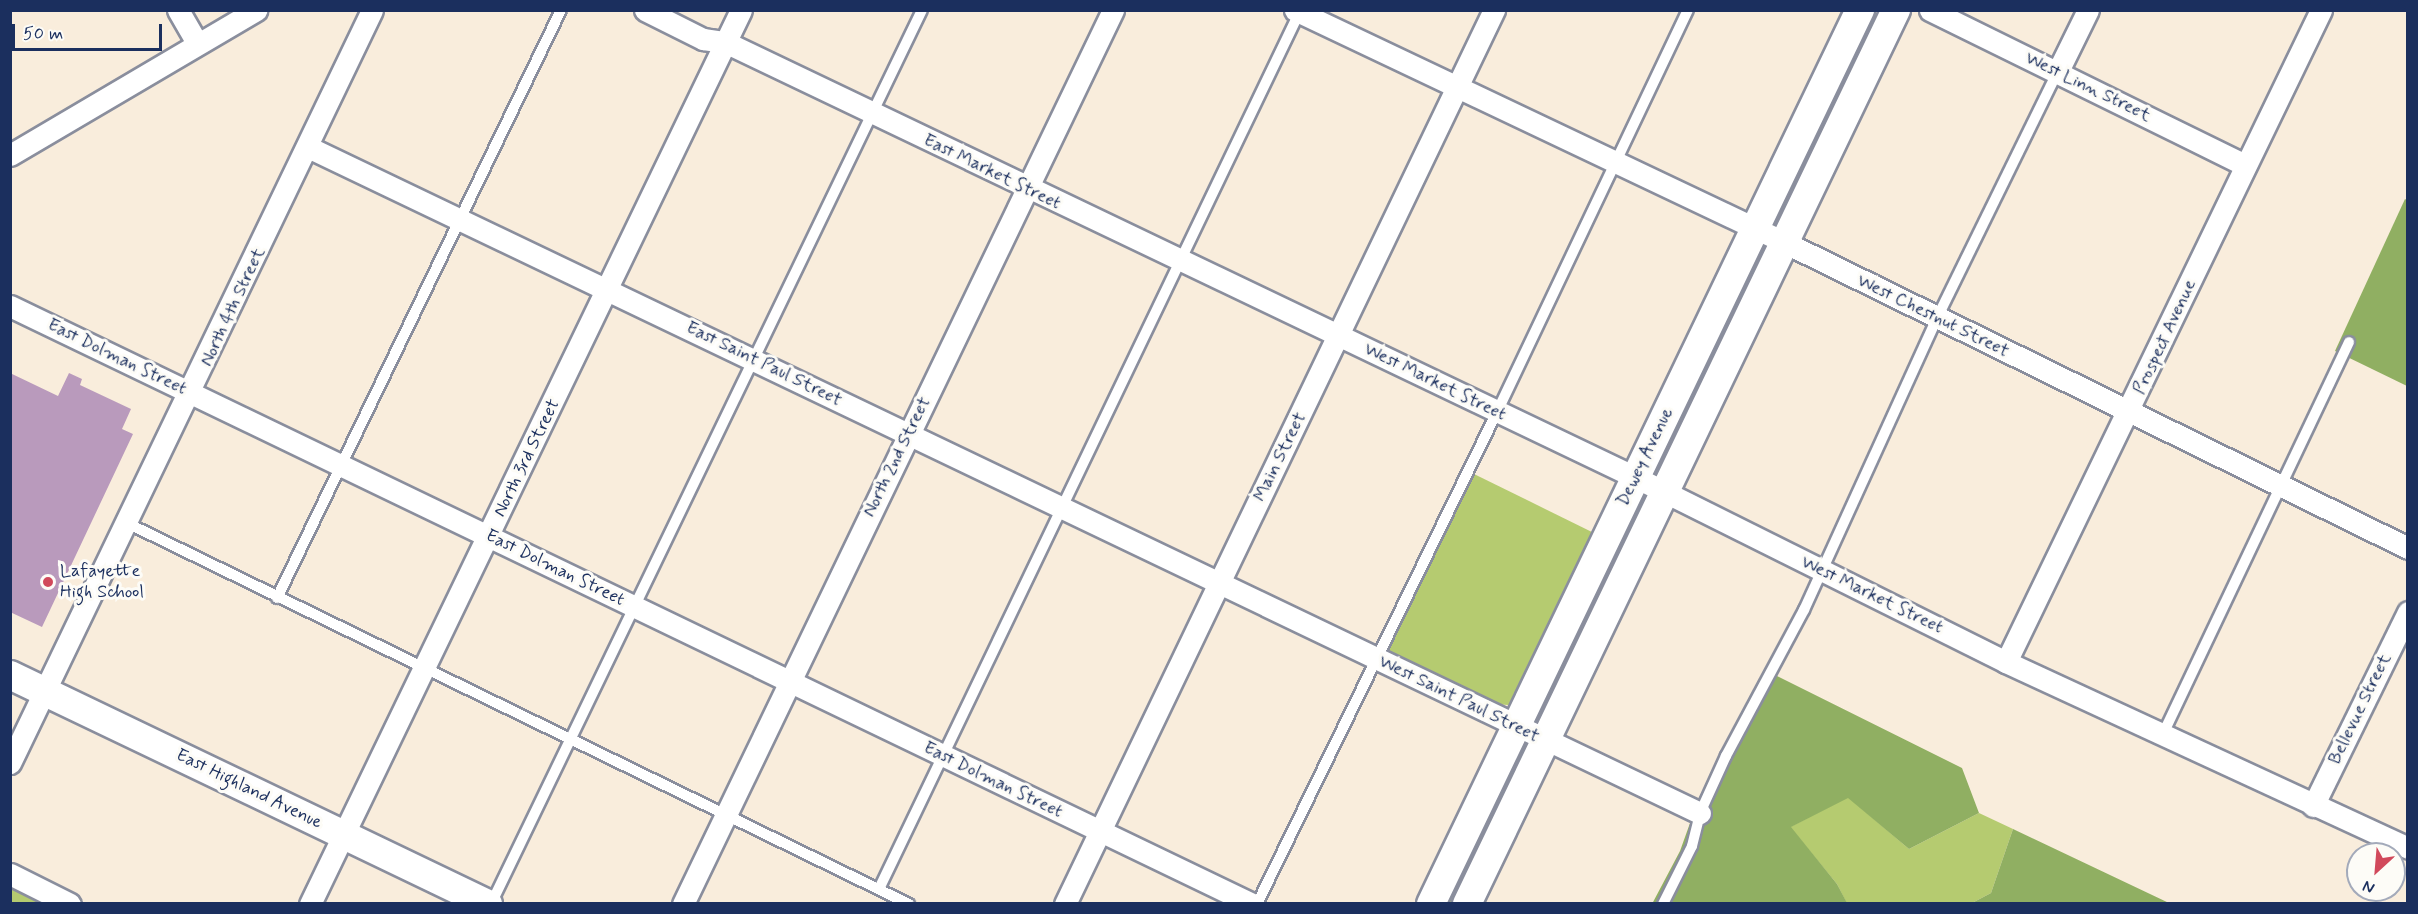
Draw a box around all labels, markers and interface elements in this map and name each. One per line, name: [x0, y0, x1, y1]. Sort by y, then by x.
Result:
scale bar: [15, 12, 165, 50]
text: 50 m: [23, 22, 63, 46]
street label: West Linn Street: [2022, 47, 2154, 127]
street label: East Market Street: [918, 129, 1066, 215]
street label: North 4th Street: [196, 244, 270, 370]
street label: West Chestnut Street: [1854, 270, 2012, 362]
street label: Prospect Avenue: [2129, 276, 2201, 398]
street label: East Dolman Street: [43, 313, 191, 401]
street label: East Saint Paul Street: [683, 317, 845, 411]
street label: West Market Street: [1359, 338, 1511, 426]
street label: North 2nd Street: [859, 394, 935, 520]
street label: North 3rd Street: [489, 396, 565, 520]
street label: Dewey Avenue: [1611, 403, 1679, 511]
street label: Main Street: [1249, 409, 1311, 505]
street label: East Dolman Street: [481, 524, 629, 612]
street label: West Market Street: [1796, 551, 1948, 639]
place label: Lafayette High School: [60, 561, 144, 604]
marker: Lafayette High School: [41, 575, 55, 589]
street label: Bellevue Street: [2324, 650, 2396, 768]
street label: West Saint Paul Street: [1376, 651, 1542, 747]
street label: East Dolman Street: [919, 736, 1067, 824]
street label: East Highland Avenue: [171, 744, 327, 834]
north arrow: [2346, 842, 2406, 902]
text: N: [2359, 875, 2378, 899]

